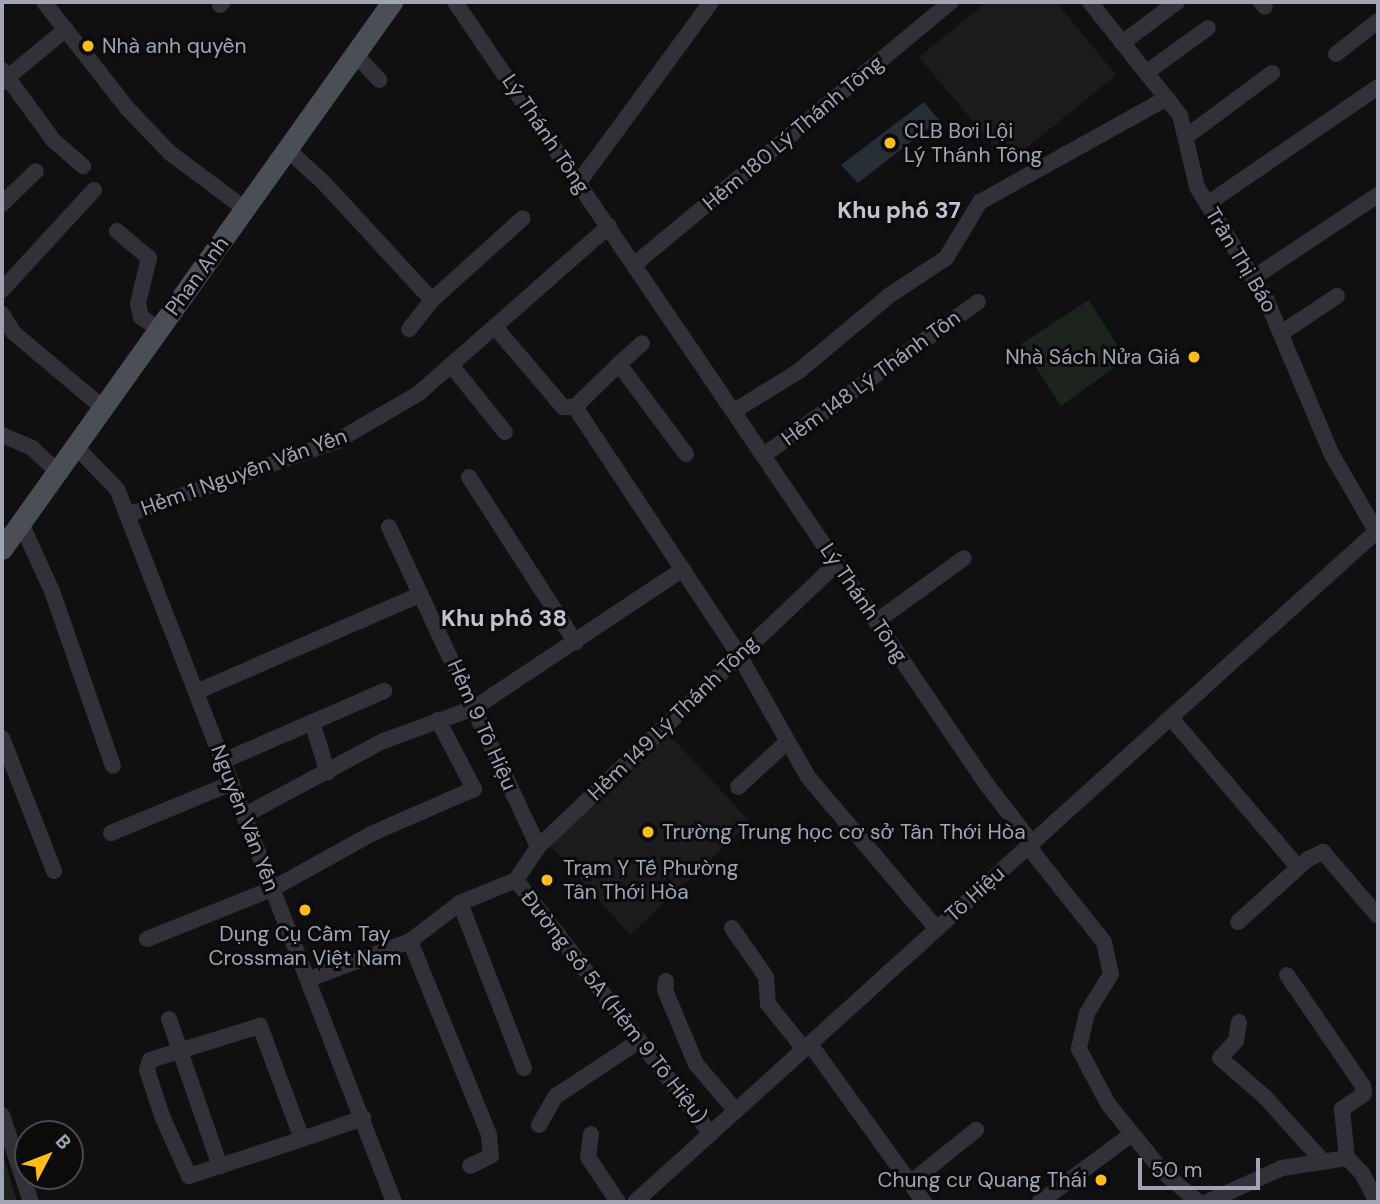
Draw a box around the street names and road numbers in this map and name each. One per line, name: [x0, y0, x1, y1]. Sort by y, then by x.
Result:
street label: Hẻm 180 Lý Thánh Tông: [698, 50, 888, 216]
street label: Lý Thánh Tông: [497, 70, 595, 198]
street label: Trần Thị Báo: [1200, 203, 1282, 317]
street label: Phan Anh: [160, 232, 234, 320]
street label: Hẻm 148 Lý Thánh Tôn: [777, 305, 965, 451]
street label: Hẻm 1 Nguyễn Văn Yến: [138, 423, 350, 521]
street label: Lý Thánh Tông: [815, 539, 913, 667]
street label: Hẻm 149 Lý Thánh Tông: [583, 630, 763, 806]
street label: Hẻm 9 Tô Hiệu: [442, 656, 522, 794]
street label: Nguyễn Văn Yến: [206, 741, 284, 895]
street label: Tô Hiệu: [940, 861, 1010, 927]
street label: Đường số 5A (Hẻm 9 Tô Hiệu): [515, 886, 713, 1128]

